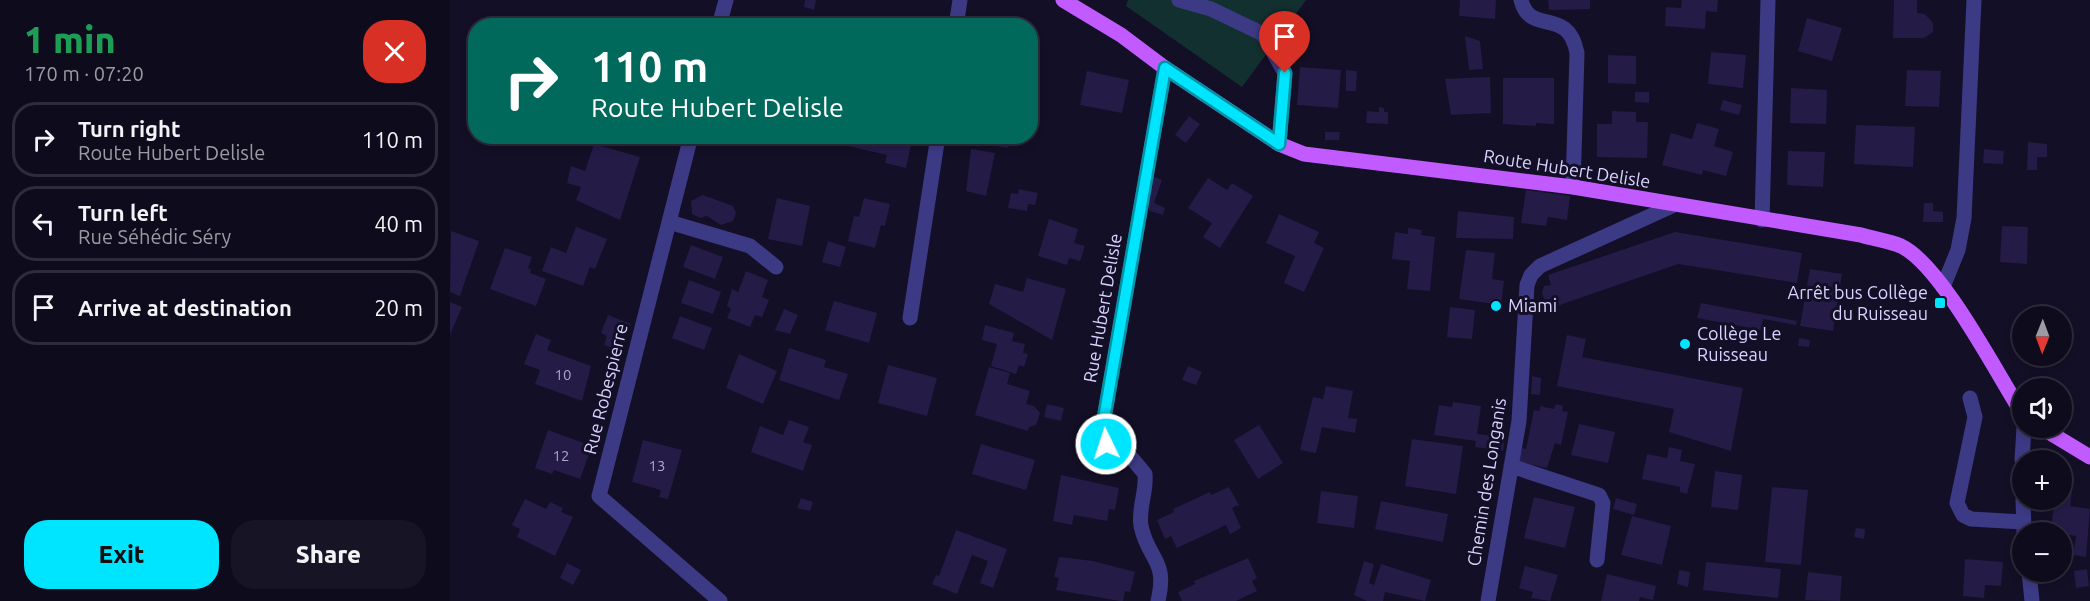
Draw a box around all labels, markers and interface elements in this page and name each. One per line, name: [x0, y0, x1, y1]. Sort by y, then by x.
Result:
pin: [1259, 11, 1310, 73]
text: 1 min: [24, 19, 116, 60]
button: close: [363, 20, 426, 83]
icon: arrive: [1268, 20, 1301, 53]
icon: right: [492, 42, 570, 120]
text: 110 m: [591, 43, 708, 90]
text: 170 m · 07:20: [24, 62, 144, 85]
text: Route Hubert Delisle: [591, 92, 844, 122]
text: Turn right: [78, 116, 180, 141]
icon: right: [27, 123, 60, 156]
text: 110 m: [362, 127, 423, 152]
text: Route Hubert Delisle: [78, 141, 265, 164]
street label: Route Hubert Delisle: [1482, 145, 1652, 191]
text: Turn left: [78, 200, 168, 225]
icon: left: [27, 207, 60, 240]
text: 40 m: [374, 211, 423, 236]
text: Rue Séhédic Séry: [78, 225, 231, 248]
street label: Rue Hubert Delisle: [1079, 232, 1125, 384]
place label: Arrêt bus Collège du Ruisseau: [1788, 282, 1928, 323]
icon: arrive: [27, 291, 60, 324]
text: Arrive at destination: [78, 295, 292, 320]
text: 20 m: [374, 295, 423, 320]
place label: Miami: [1508, 295, 1557, 315]
marker: Arrêt bus Collège du Ruisseau: [1933, 296, 1947, 310]
marker: Miami: [1489, 299, 1503, 313]
north arrow: [2012, 306, 2072, 366]
map controls: [2012, 306, 2072, 582]
street label: Rue Robespierre: [579, 321, 631, 456]
place label: Collège Le Ruisseau: [1697, 323, 1781, 364]
marker: Collège Le Ruisseau: [1678, 337, 1692, 351]
house number: 10: [555, 366, 571, 383]
button: sound: [2012, 378, 2072, 438]
street label: Chemin des Longanis: [1463, 396, 1509, 567]
position arrow: [1074, 412, 1138, 476]
house number: 12: [553, 447, 569, 464]
button: +: [2012, 450, 2072, 510]
house number: 13: [649, 457, 665, 474]
button: Exit: [24, 520, 219, 589]
button: Share: [231, 520, 426, 589]
button: −: [2012, 522, 2072, 582]

